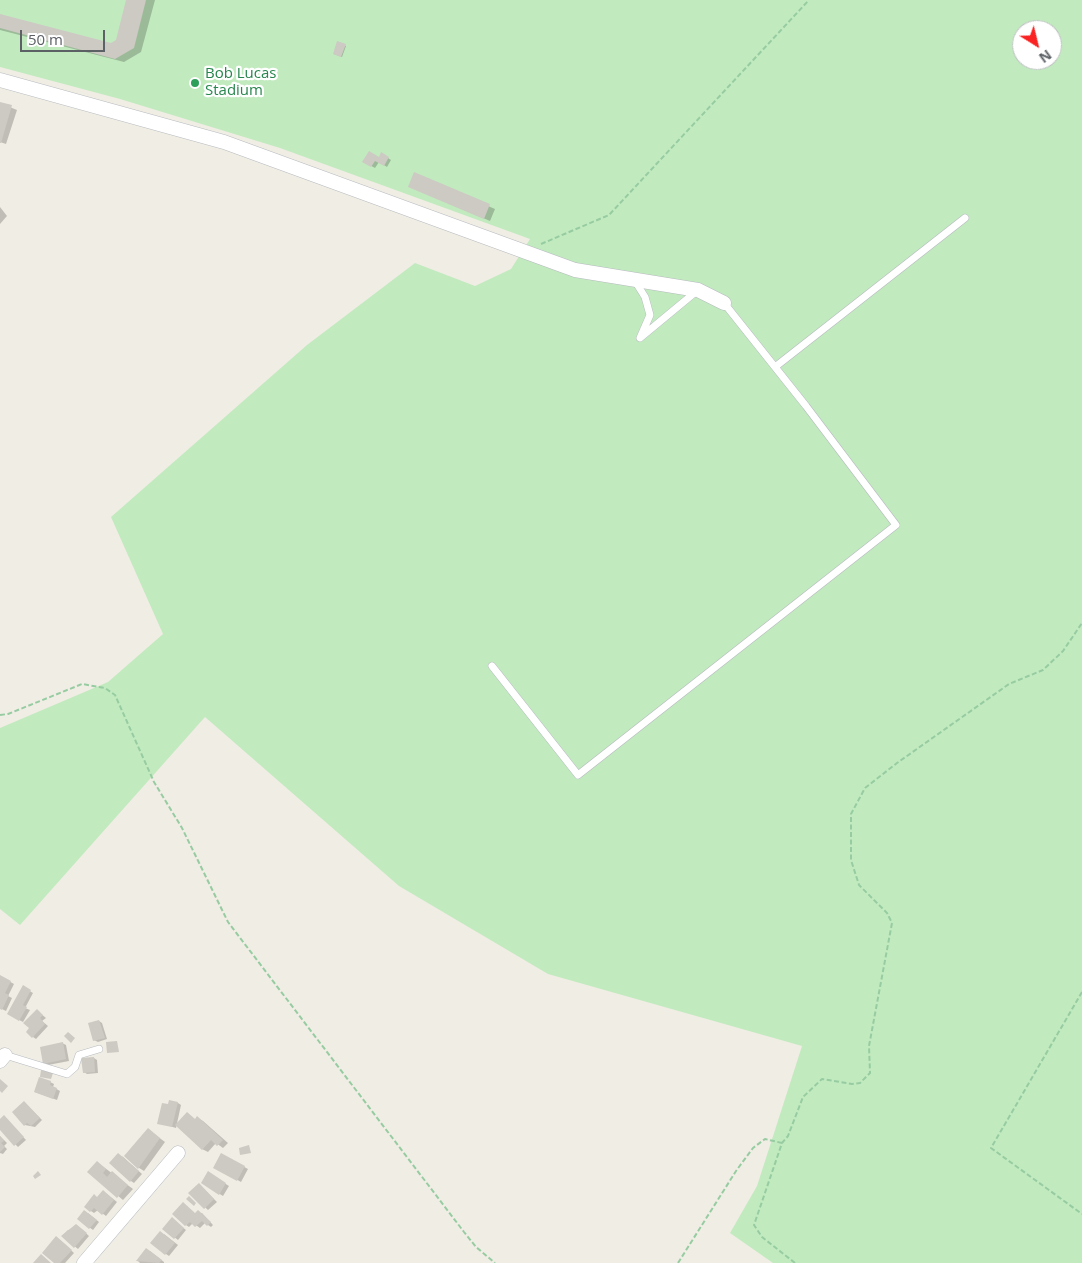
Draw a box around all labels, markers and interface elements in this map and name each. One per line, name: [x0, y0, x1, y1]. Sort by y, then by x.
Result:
scale bar: [22, 20, 108, 52]
north arrow: [1012, 20, 1062, 70]
text: 50 m: [28, 29, 63, 49]
text: N: [1035, 46, 1056, 68]
place label: Bob Lucas Stadium: [205, 65, 276, 100]
marker: Bob Lucas Stadium: [189, 77, 201, 89]

